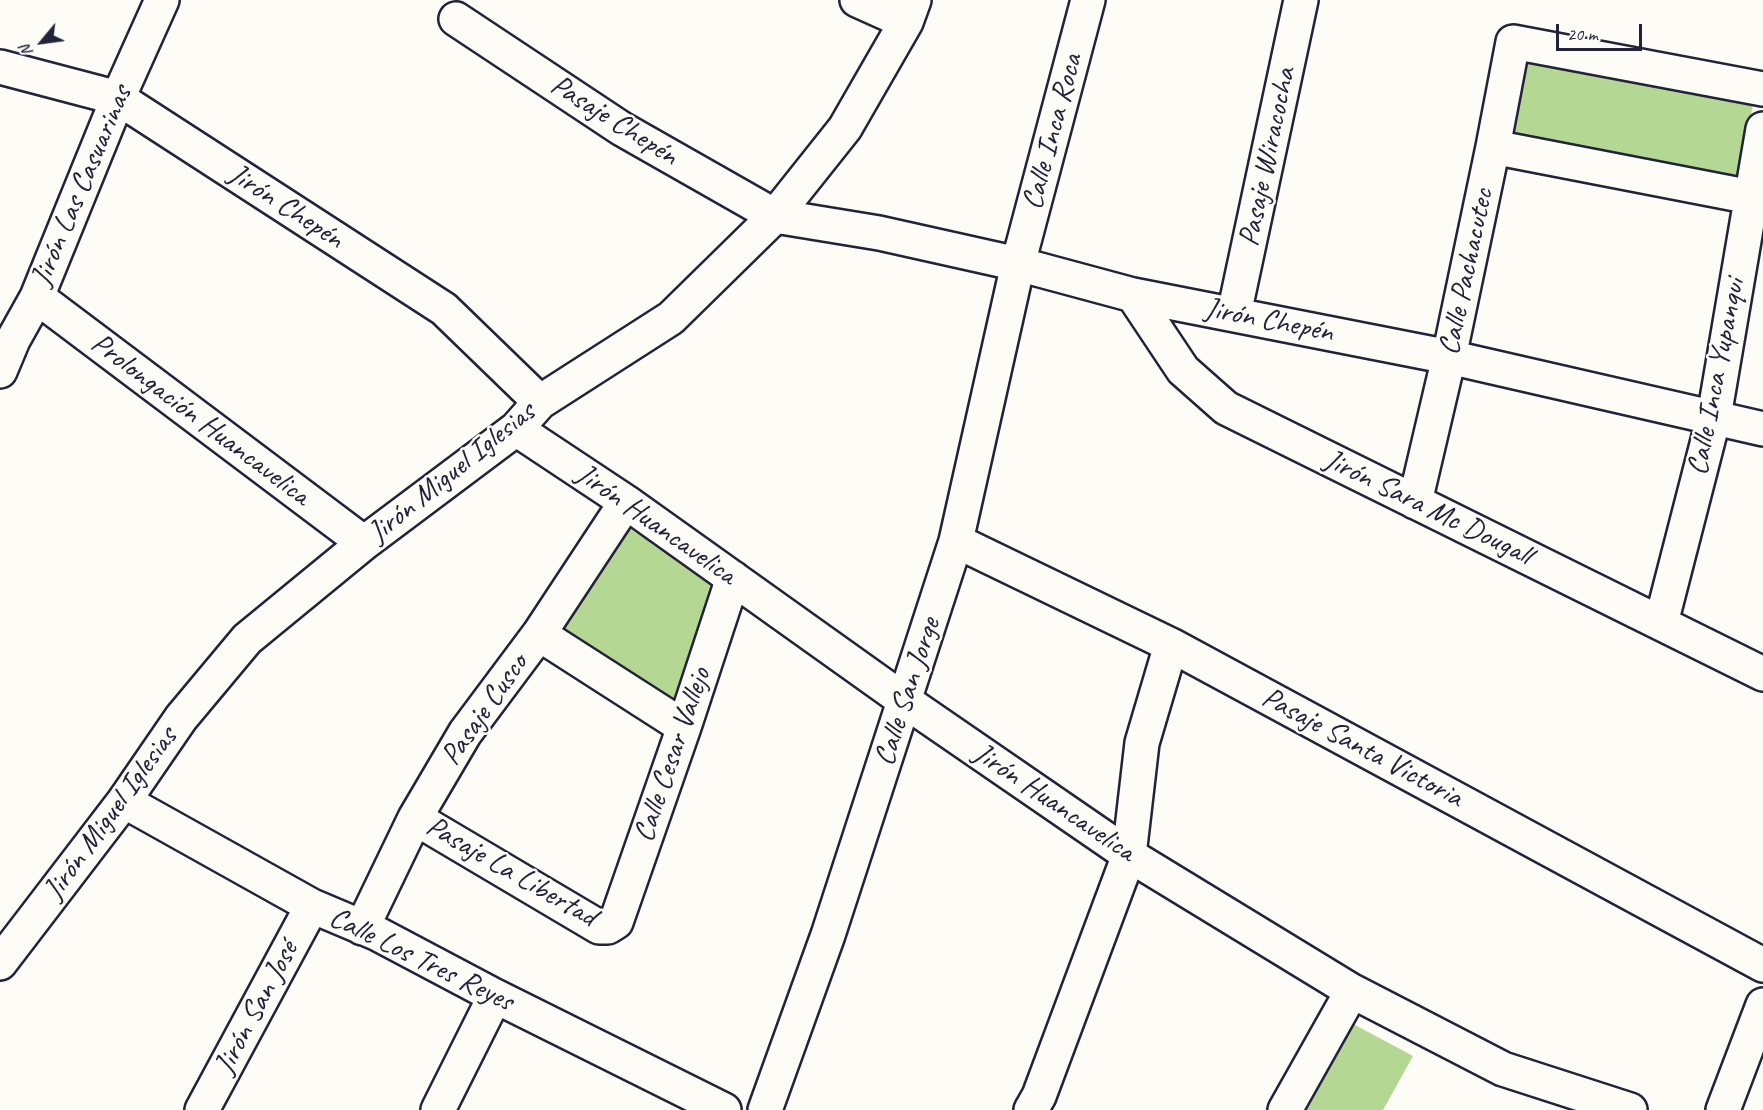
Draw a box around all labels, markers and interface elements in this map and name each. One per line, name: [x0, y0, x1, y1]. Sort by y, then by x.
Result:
north arrow: [12, 12, 72, 72]
scale bar: [1559, 12, 1644, 50]
text: 20 m: [1567, 23, 1598, 45]
text: N: [15, 42, 37, 60]
street label: Calle Inca Roca: [1015, 50, 1091, 214]
street label: Pasaje Wiracocha: [1232, 64, 1304, 250]
street label: Pasaje Chepén: [544, 68, 684, 174]
street label: Jirón Las Casuarinas: [24, 81, 140, 291]
street label: Jirón Chepén: [222, 157, 350, 257]
street label: Calle Pachacutec: [1432, 186, 1502, 358]
street label: Calle Inca Yupanqui: [1680, 275, 1754, 479]
street label: Jirón Chepén: [1202, 291, 1336, 351]
street label: Prolongación Huancavelica: [83, 326, 317, 514]
street label: Jirón Miguel Iglesias: [361, 395, 543, 551]
street label: Jirón Sara Mc Dougall: [1318, 442, 1538, 574]
street label: Jirón Huancavelica: [569, 457, 743, 593]
street label: Calle San Jorge: [867, 614, 949, 770]
street label: Pasaje Cusco: [434, 647, 536, 773]
street label: Calle Cesar Vallejo: [626, 663, 720, 847]
street label: Pasaje Santa Victoria: [1255, 680, 1469, 816]
street label: Jirón Miguel Iglesias: [36, 721, 186, 907]
street label: Jirón Huancavelica: [966, 736, 1142, 870]
street label: Pasaje La Libertad: [419, 809, 603, 935]
street label: Calle Los Tres Reyes: [323, 900, 519, 1020]
street label: Jirón San José: [207, 936, 307, 1080]

